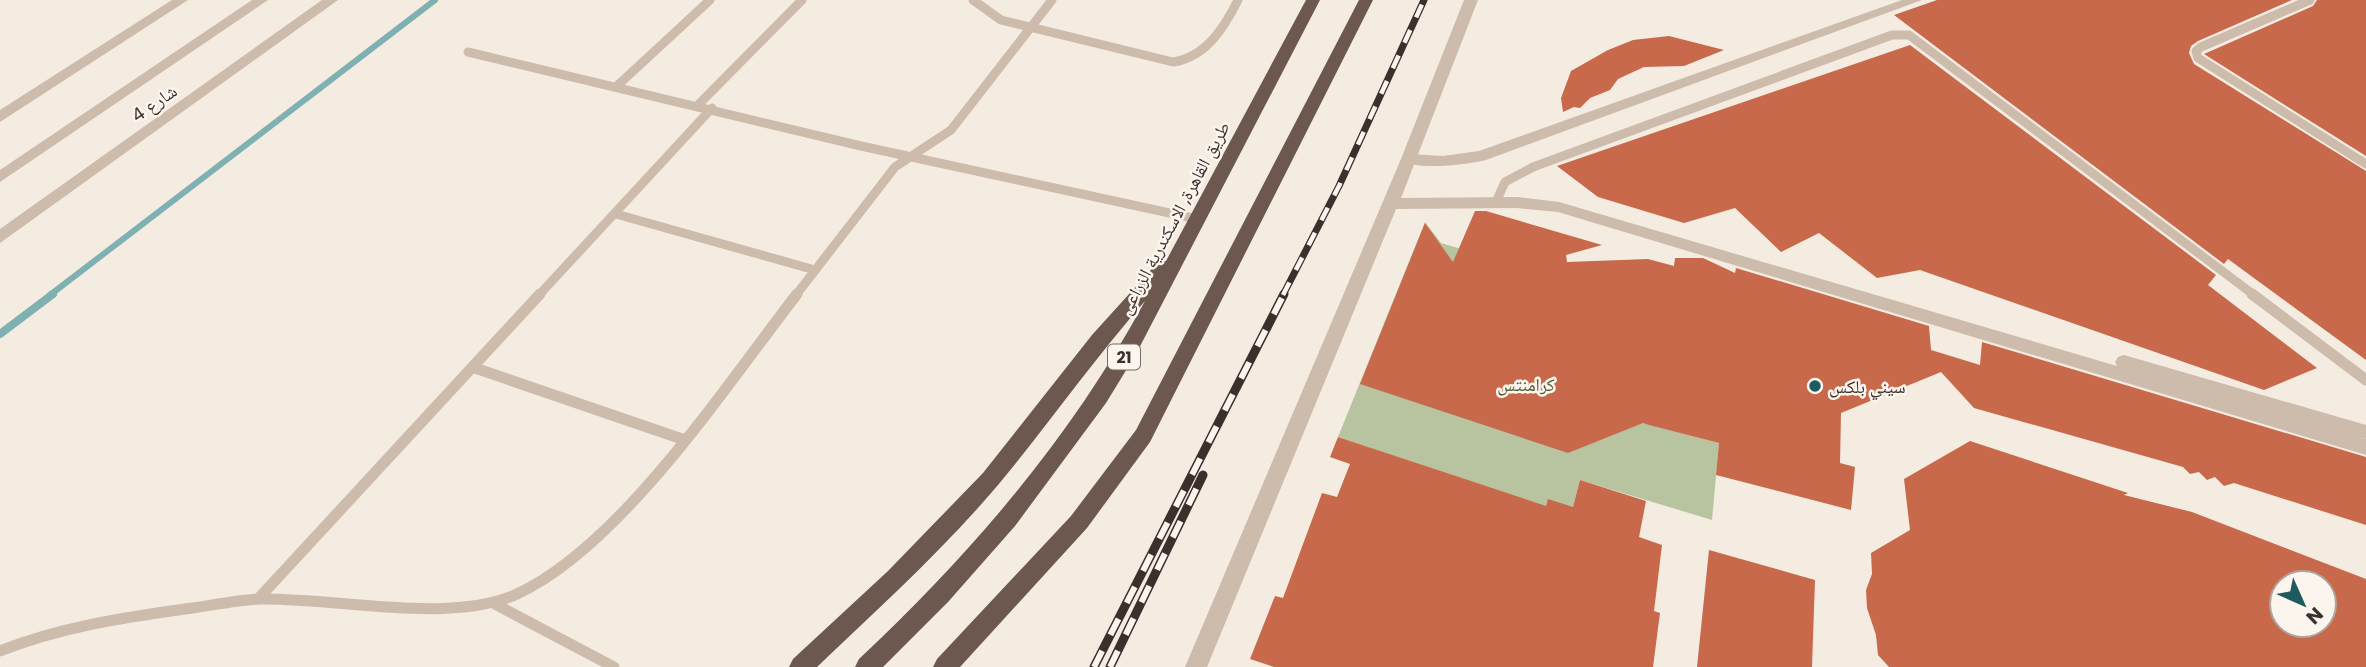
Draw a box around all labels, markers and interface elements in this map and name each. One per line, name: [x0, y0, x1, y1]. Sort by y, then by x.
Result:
street label: شارع 4: [126, 78, 182, 128]
street label: طريق القاهرة, الاسكندرية الزراعى: [1112, 117, 1236, 319]
road number: 21: [1108, 344, 1140, 370]
park label: كرامنتس: [1497, 372, 1555, 397]
place label: سيني بلكس: [1829, 374, 1906, 401]
marker: سيني بلكس: [1807, 378, 1823, 394]
north arrow: [2268, 569, 2338, 639]
text: N: [2300, 601, 2329, 630]

